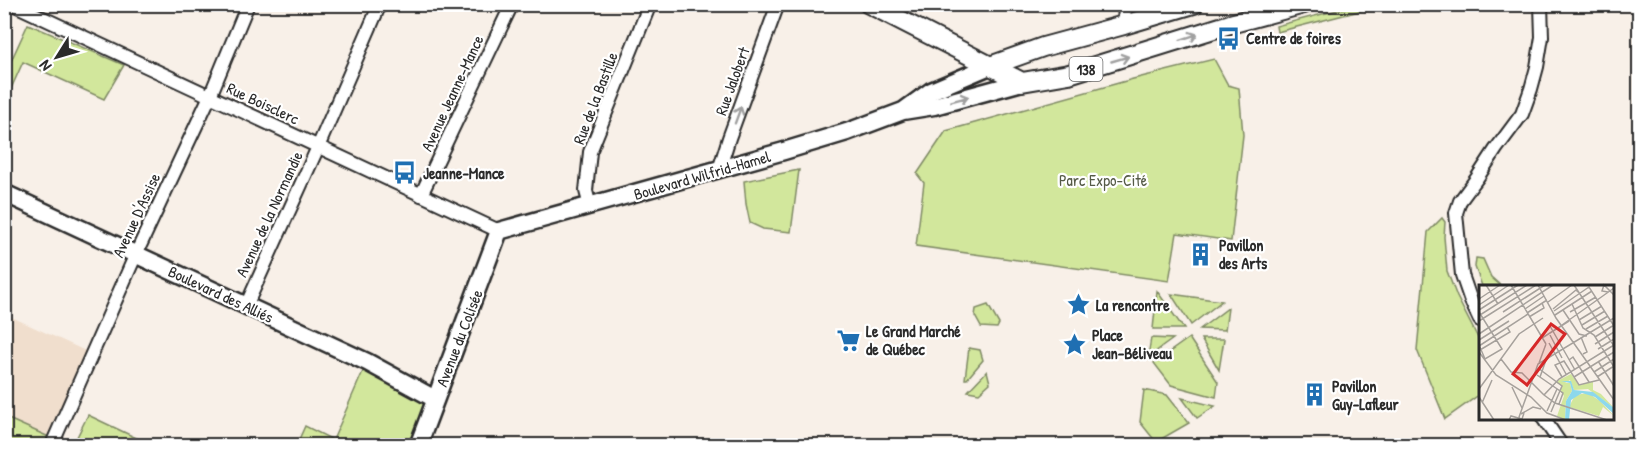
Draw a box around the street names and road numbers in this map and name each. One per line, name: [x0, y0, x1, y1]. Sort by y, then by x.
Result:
street label: Avenue Jeanne-Mance: [415, 31, 489, 155]
street label: Rue Jalobert: [709, 43, 755, 118]
street label: Rue de la Bastille: [567, 48, 623, 147]
road number: 138: [1070, 57, 1102, 81]
street label: Rue Boisclerc: [223, 77, 303, 130]
street label: Boulevard Wilfrid-Hamel: [631, 145, 774, 205]
street label: Avenue de la Normandie: [230, 147, 308, 280]
street label: Avenue D'Assise: [107, 169, 165, 261]
street label: Boulevard des Alliés: [165, 260, 277, 328]
street label: Avenue du Colisée: [430, 286, 488, 390]

